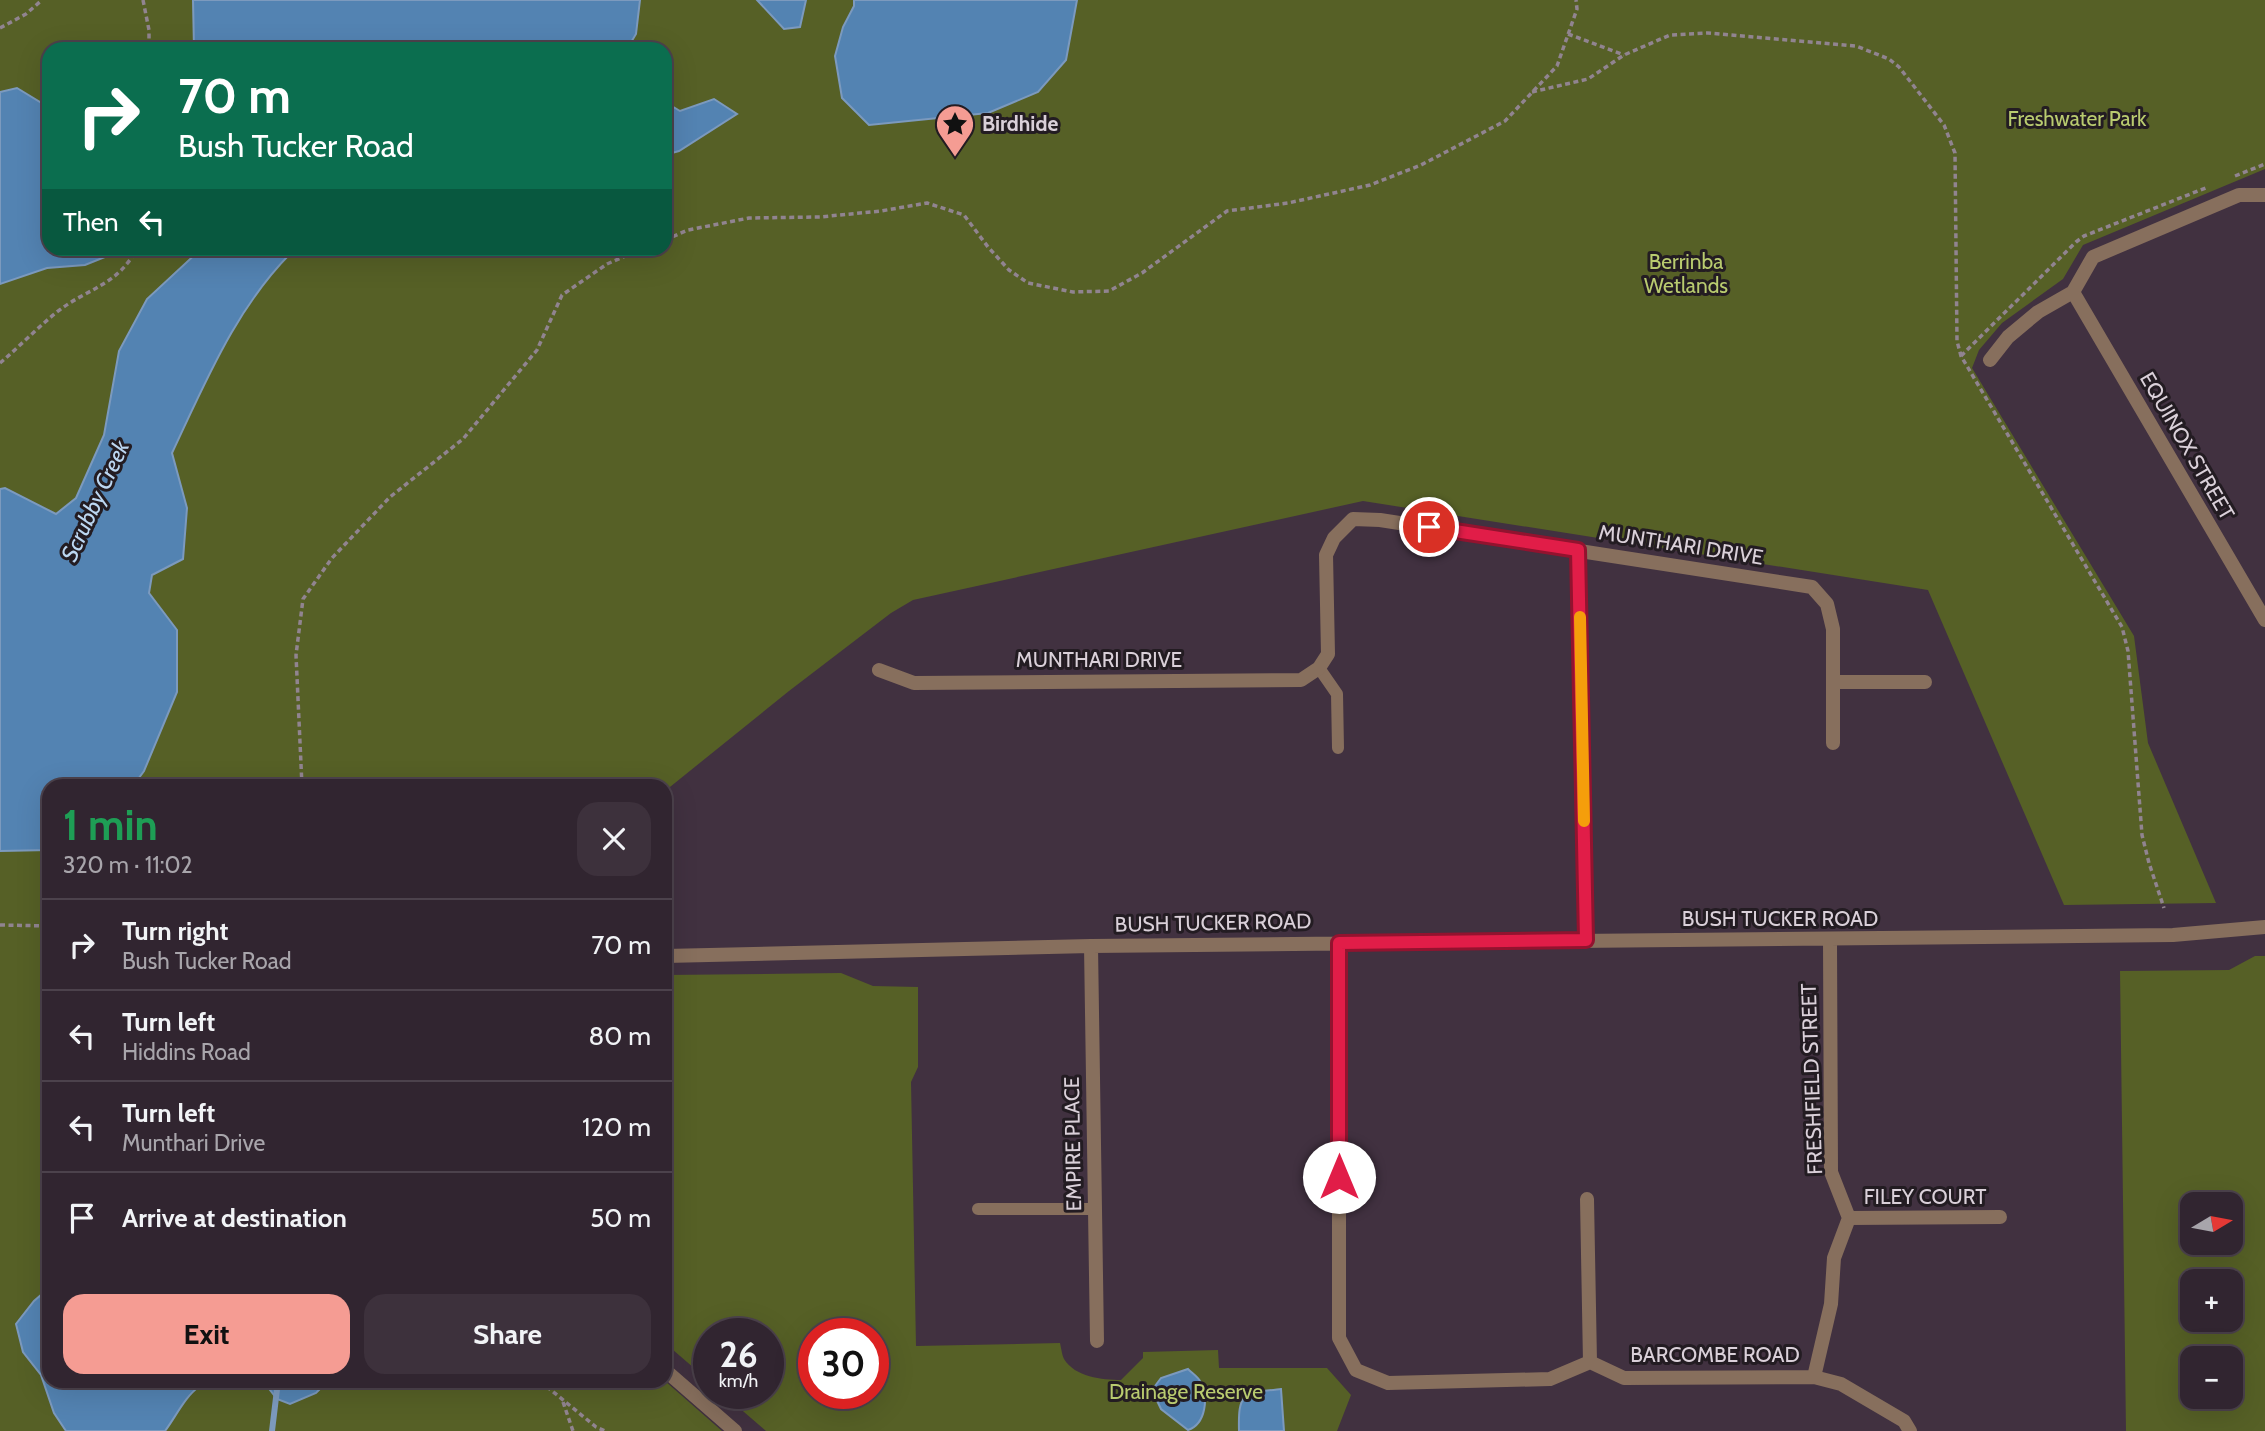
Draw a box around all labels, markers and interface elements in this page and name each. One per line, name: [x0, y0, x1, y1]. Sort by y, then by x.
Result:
text: 70 m: [178, 66, 291, 125]
icon: right: [63, 70, 154, 161]
place icon: Birdhide: [934, 103, 976, 158]
park label: Freshwater Park: [2007, 106, 2147, 131]
place label: Birdhide: [982, 111, 1058, 136]
text: Bush Tucker Road: [178, 126, 414, 165]
icon: left: [133, 203, 171, 241]
text: Then: [63, 206, 119, 238]
park label: Berrinba Wetlands: [1644, 249, 1728, 298]
street label: EQUINOX STREET: [2135, 367, 2240, 524]
water label: Scrubby Creek: [55, 435, 136, 566]
pin: [1399, 497, 1459, 557]
icon: arrive: [1410, 508, 1448, 546]
street label: MUNTHARI DRIVE: [1597, 519, 1765, 570]
street label: MUNTHARI DRIVE: [1016, 647, 1182, 672]
text: 1 min: [63, 799, 158, 851]
button: close: [577, 802, 651, 876]
text: 320 m · 11:02: [63, 851, 193, 879]
street label: BUSH TUCKER ROAD: [1682, 906, 1878, 931]
street label: BUSH TUCKER ROAD: [1114, 908, 1311, 937]
text: Turn right: [122, 915, 228, 947]
icon: right: [63, 926, 101, 964]
text: 70 m: [591, 929, 651, 961]
text: Bush Tucker Road: [122, 947, 292, 975]
street label: FRESHFIELD STREET: [1796, 983, 1827, 1175]
text: Turn left: [122, 1006, 215, 1038]
icon: left: [63, 1017, 101, 1055]
text: 80 m: [588, 1020, 651, 1052]
text: Hiddins Road: [122, 1038, 251, 1066]
street label: EMPIRE PLACE: [1059, 1076, 1086, 1212]
text: Turn left: [122, 1097, 215, 1129]
icon: left: [63, 1108, 101, 1146]
text: 120 m: [582, 1111, 651, 1143]
text: Munthari Drive: [122, 1129, 265, 1157]
position arrow: [1302, 1140, 1376, 1214]
street label: FILEY COURT: [1864, 1184, 1986, 1209]
north arrow: [2180, 1192, 2244, 1255]
map controls: [2180, 1192, 2243, 1409]
icon: arrive: [63, 1199, 101, 1237]
text: Arrive at destination: [122, 1202, 347, 1234]
text: 50 m: [590, 1202, 651, 1234]
button: +: [2180, 1269, 2243, 1332]
button: Exit: [63, 1294, 350, 1374]
button: Share: [364, 1294, 651, 1374]
speed limit sign: 30: [798, 1318, 889, 1409]
text: 26: [719, 1333, 758, 1376]
street label: BARCOMBE ROAD: [1630, 1342, 1800, 1367]
button: −: [2180, 1346, 2243, 1409]
text: km/h: [719, 1370, 758, 1392]
park label: Drainage Reserve: [1109, 1379, 1263, 1404]

